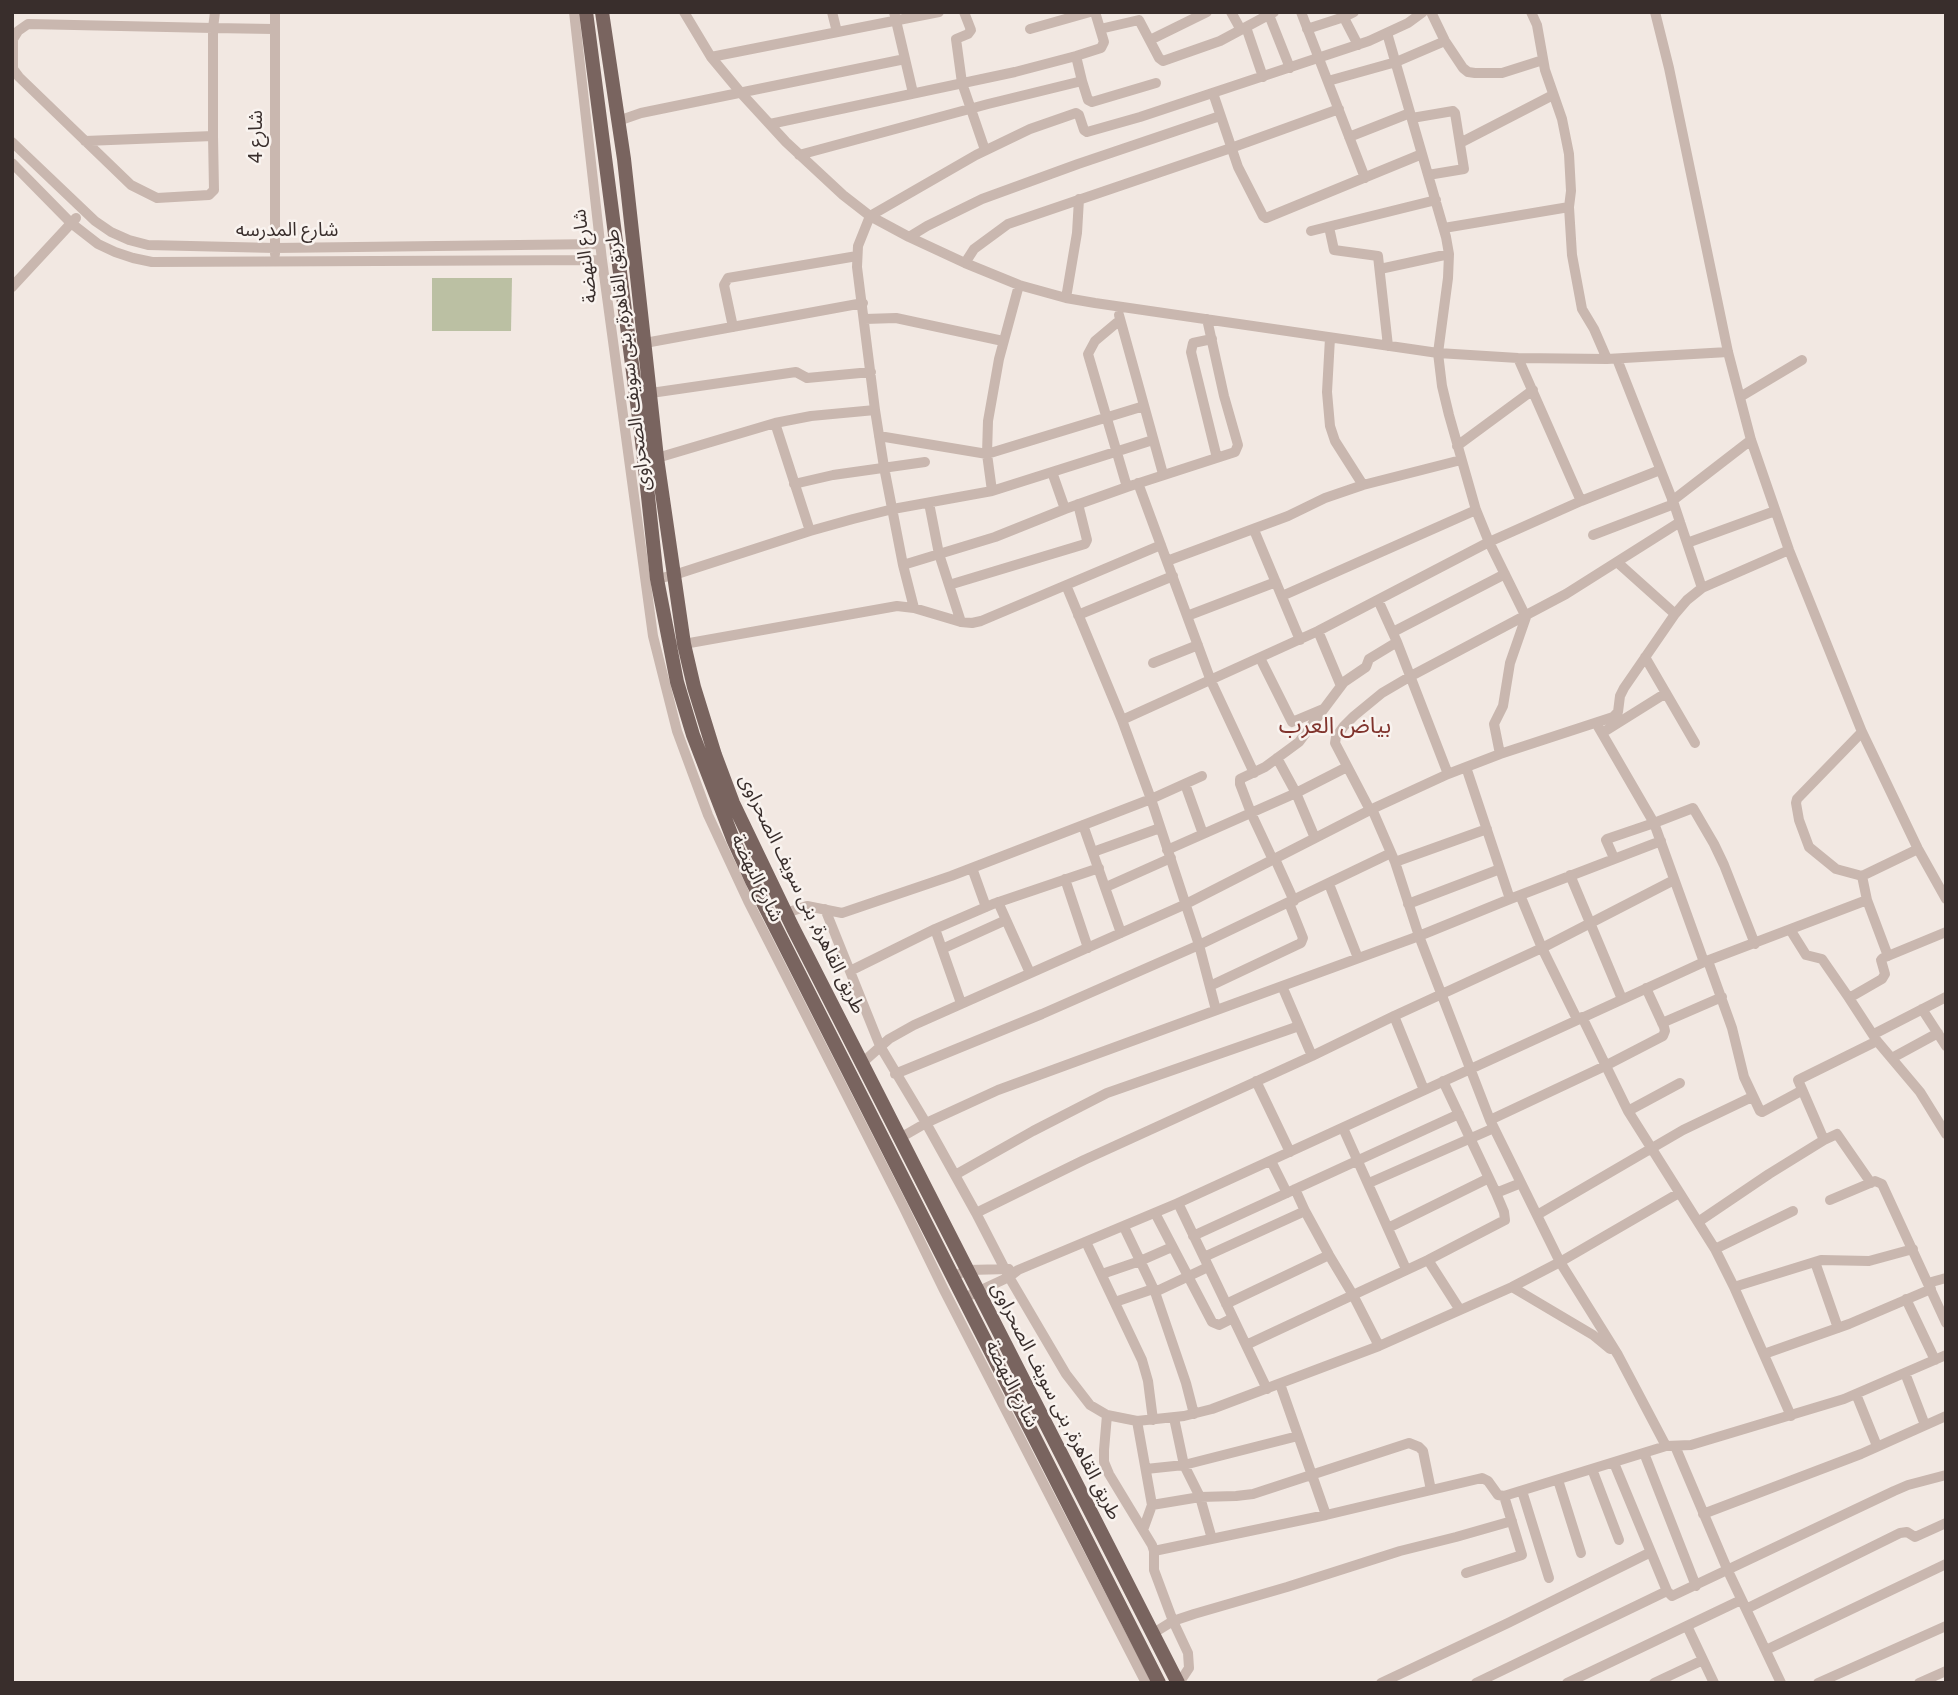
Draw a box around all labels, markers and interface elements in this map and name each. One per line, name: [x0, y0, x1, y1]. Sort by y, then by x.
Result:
street label: شارع 4: [245, 110, 267, 164]
street label: شارع النهضة: [568, 208, 602, 304]
street label: شارع المدرسه: [236, 219, 338, 241]
street label: طريق القاهرة, بنى سويف الصحراوى: [601, 228, 655, 492]
district label: بياض العرب: [1279, 712, 1391, 740]
street label: طريق القاهرة, بنى سويف الصحراوى: [734, 770, 870, 1018]
street label: شارع النهضة: [726, 831, 788, 925]
street label: طريق القاهرة, بنى سويف الصحراوى: [986, 1278, 1126, 1524]
street label: شارع النهضة: [980, 1337, 1044, 1431]

